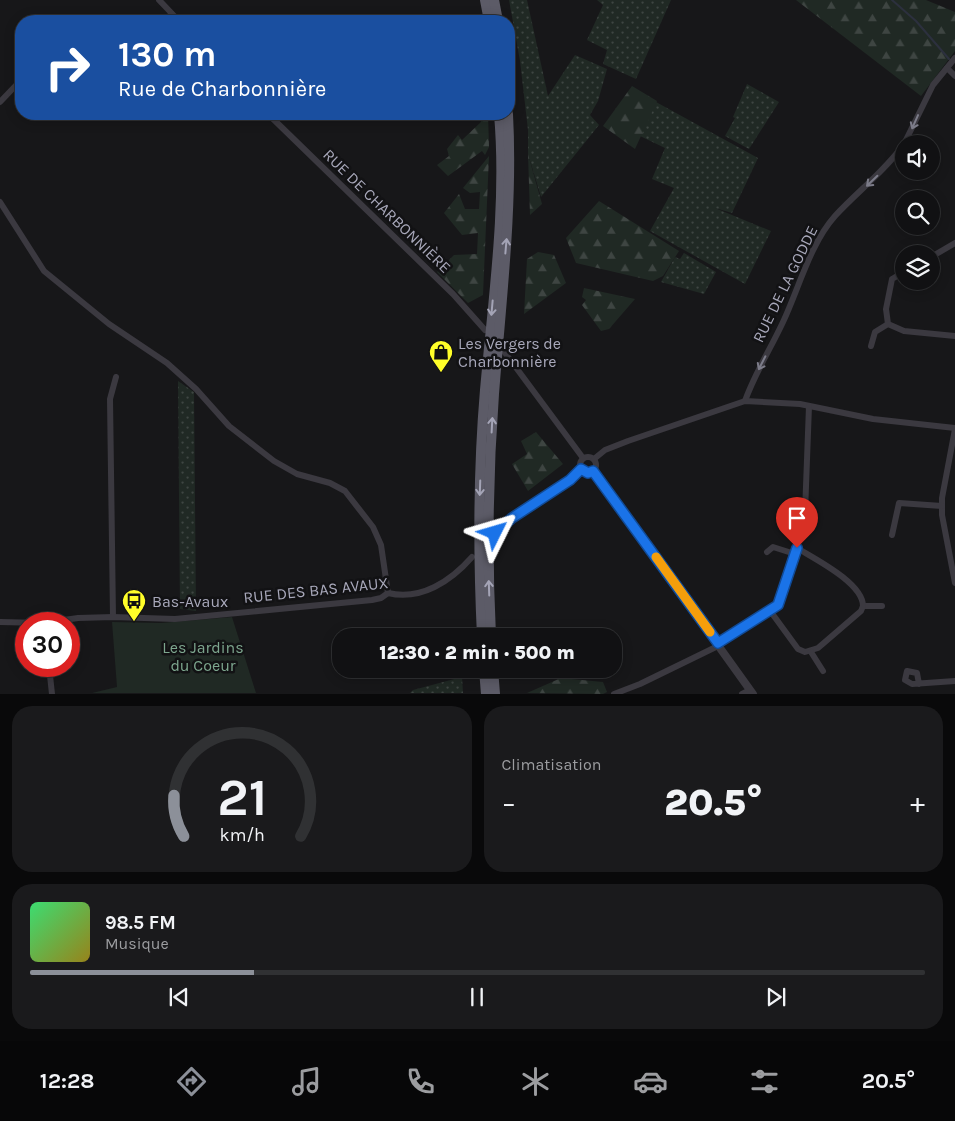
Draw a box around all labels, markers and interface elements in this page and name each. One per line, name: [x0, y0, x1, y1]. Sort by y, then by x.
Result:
text: 130 m: [118, 34, 216, 75]
icon: right: [35, 35, 100, 100]
text: Rue de Charbonnière: [118, 76, 326, 102]
one-way arrow: [910, 114, 920, 129]
map controls: [895, 135, 940, 290]
button: sound: [895, 135, 940, 180]
street label: RUE DE CHARBONNIÈRE: [319, 145, 455, 277]
one-way arrow: [866, 175, 878, 187]
button: search: [895, 190, 940, 235]
street label: RUE DE LA GODDE: [748, 222, 822, 346]
one-way arrow: [501, 238, 511, 254]
button: layers: [895, 245, 940, 290]
one-way arrow: [487, 300, 497, 316]
place label: Les Vergers de Charbonnière: [458, 334, 561, 371]
shop icon: Les Vergers de Charbonnière: [428, 339, 454, 373]
one-way arrow: [757, 355, 766, 370]
one-way arrow: [488, 417, 497, 433]
one-way arrow: [475, 479, 485, 495]
pin: [776, 497, 818, 548]
icon: arrive: [783, 504, 811, 532]
position arrow: [468, 506, 520, 558]
street label: RUE DES BAS AVAUX: [243, 573, 389, 607]
one-way arrow: [484, 580, 494, 596]
bus stop icon: Bas-Avaux: [121, 588, 147, 622]
place label: Bas-Avaux: [152, 592, 228, 611]
speed limit sign: 30: [15, 612, 80, 677]
park label: Les Jardins du Coeur: [162, 638, 244, 675]
text: 12:30 · 2 min · 500 m: [379, 642, 575, 664]
text: Climatisation: [502, 755, 602, 774]
text: 21: [217, 767, 267, 828]
text: 20.5°: [664, 780, 763, 825]
text: −: [502, 786, 516, 819]
text: +: [910, 786, 925, 819]
text: km/h: [219, 825, 264, 846]
text: 98.5 FM: [105, 912, 176, 934]
text: Musique: [105, 934, 169, 953]
icon: previous: [165, 983, 193, 1011]
icon: pause: [463, 983, 491, 1011]
icon: next: [762, 983, 790, 1011]
icon: directions: [174, 1064, 209, 1099]
icon: music: [289, 1064, 324, 1099]
icon: phone: [403, 1064, 438, 1099]
icon: climate: [518, 1064, 553, 1099]
icon: car: [633, 1064, 668, 1099]
icon: filters: [747, 1064, 782, 1099]
text: 12:28: [40, 1068, 94, 1094]
text: 20.5°: [862, 1068, 915, 1094]

